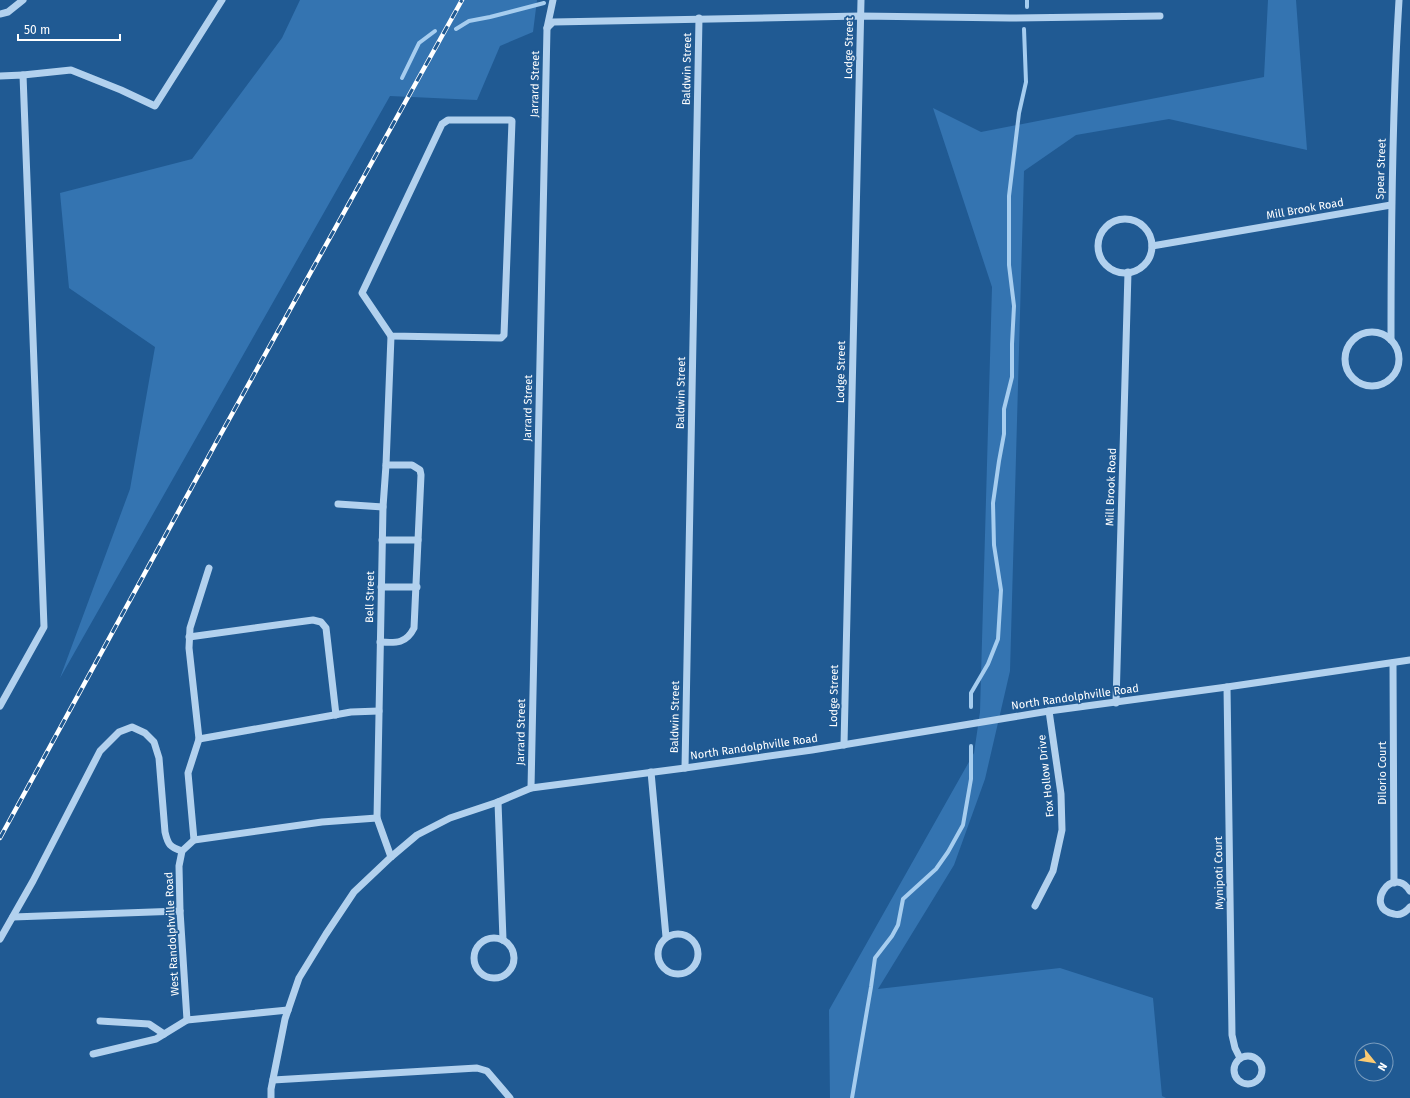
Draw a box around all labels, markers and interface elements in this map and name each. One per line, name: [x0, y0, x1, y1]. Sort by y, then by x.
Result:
scale bar: [18, 16, 120, 42]
street label: Lodge Street: [842, 17, 856, 79]
text: 50 m: [24, 23, 50, 37]
street label: Baldwin Street: [680, 33, 694, 105]
street label: Jarrard Street: [528, 51, 542, 117]
street label: Spear Street: [1373, 138, 1389, 200]
street label: Mill Brook Road: [1265, 196, 1345, 222]
street label: Lodge Street: [834, 341, 848, 403]
street label: Baldwin Street: [674, 357, 688, 429]
street label: Jarrard Street: [521, 375, 535, 441]
street label: Mill Brook Road: [1103, 448, 1119, 526]
street label: Bell Street: [363, 571, 377, 623]
street label: Lodge Street: [827, 665, 841, 727]
street label: Baldwin Street: [668, 681, 682, 753]
street label: North Randolphville Road: [1010, 682, 1140, 712]
street label: Jarrard Street: [514, 699, 528, 765]
street label: North Randolphville Road: [689, 732, 819, 762]
street label: Fox Hollow Drive: [1035, 734, 1057, 818]
street label: Dilorio Court: [1376, 741, 1389, 805]
street label: Mynipoti Court: [1212, 836, 1226, 910]
street label: West Randolphville Road: [162, 872, 182, 996]
north arrow: [1354, 1042, 1394, 1082]
text: N: [1375, 1060, 1390, 1073]

